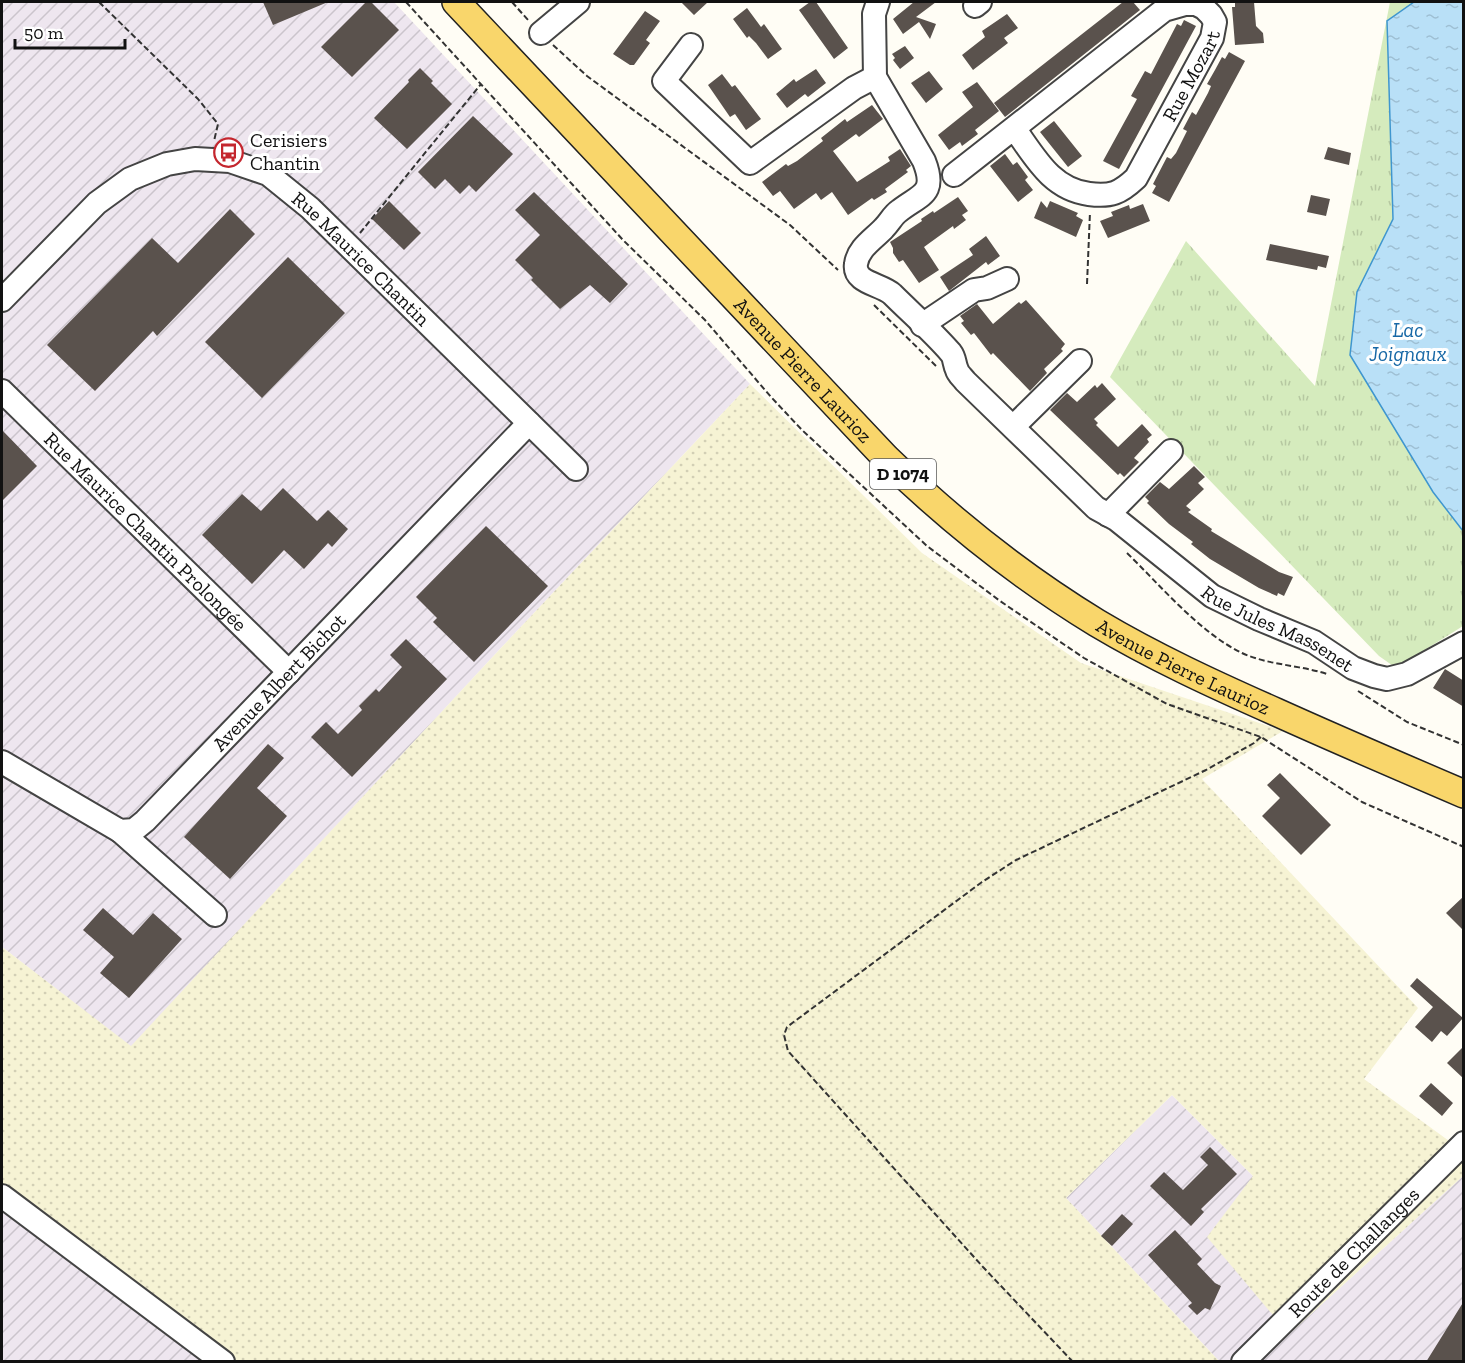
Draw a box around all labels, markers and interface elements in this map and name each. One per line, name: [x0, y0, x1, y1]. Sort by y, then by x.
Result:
scale bar: [15, 12, 124, 50]
text: 50 m: [24, 22, 64, 44]
street label: Rue Mozart: [1157, 28, 1225, 125]
place label: Cerisiers Chantin: [250, 128, 327, 175]
bus stop icon: Cerisiers Chantin: [213, 136, 245, 168]
street label: Rue Maurice Chantin: [287, 186, 435, 331]
street label: Avenue Pierre Laurioz: [729, 293, 877, 448]
water label: Lac Joignaux: [1368, 317, 1447, 366]
street label: Rue Maurice Chantin Prolongée: [39, 427, 252, 636]
road number: D 1074: [870, 459, 936, 489]
street label: Rue Jules Massenet: [1196, 580, 1359, 677]
street label: Avenue Albert Bichot: [207, 608, 351, 756]
street label: Avenue Pierre Laurioz: [1092, 613, 1274, 720]
street label: Route de Challanges: [1283, 1182, 1424, 1322]

